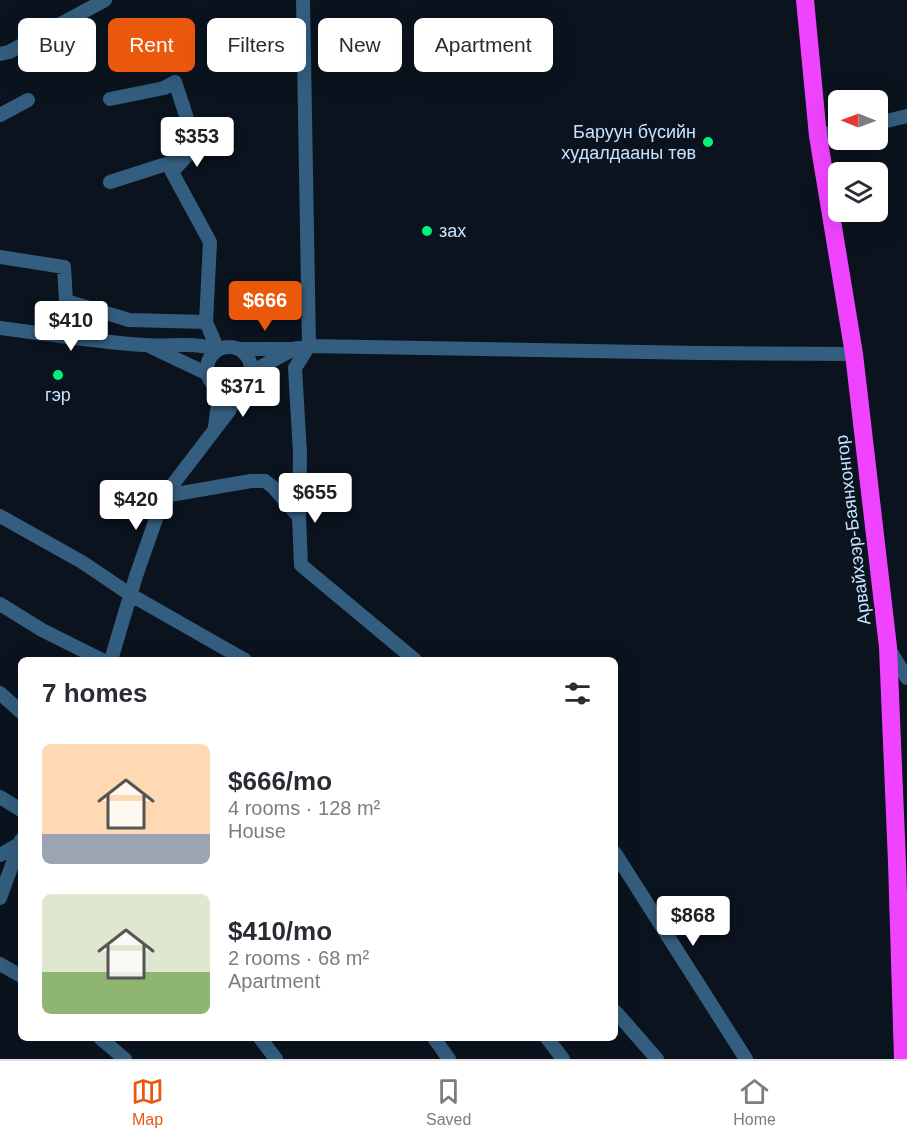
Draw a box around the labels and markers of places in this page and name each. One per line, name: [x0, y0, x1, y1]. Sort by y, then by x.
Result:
pin: $353: [161, 117, 233, 168]
place label: Баруун бүсийн худалдааны төв: [561, 122, 696, 163]
marker: Баруун бүсийн худалдааны төв: [701, 135, 715, 149]
place label: зах: [439, 221, 466, 241]
marker: зах: [420, 224, 434, 238]
pin: $666: [229, 281, 301, 332]
pin: $410: [35, 301, 107, 352]
pin: $371: [207, 367, 279, 418]
marker: гэр: [51, 368, 65, 382]
place label: гэр: [45, 385, 71, 405]
pin: $655: [279, 473, 351, 524]
pin: $420: [100, 480, 172, 531]
pin: $868: [657, 896, 729, 947]

